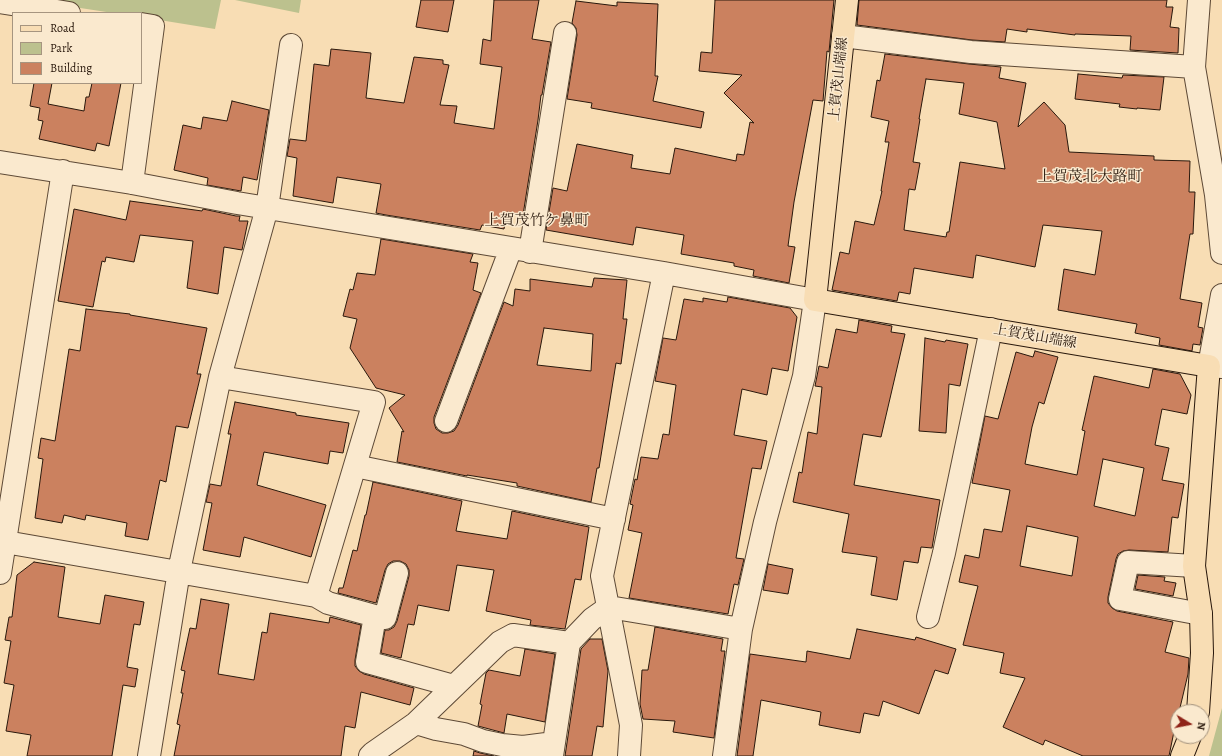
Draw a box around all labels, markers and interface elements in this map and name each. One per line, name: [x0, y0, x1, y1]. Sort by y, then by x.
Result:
legend: [12, 12, 142, 84]
text: Road: [50, 20, 75, 36]
street label: 上賀茂山端線: [826, 36, 852, 122]
text: Park: [50, 40, 73, 56]
text: Building: [50, 60, 92, 76]
district label: 上賀茂北大路町: [1038, 168, 1142, 186]
district label: 上賀茂竹ケ鼻町: [485, 212, 589, 230]
street label: 上賀茂山端線: [992, 321, 1078, 353]
north arrow: [1170, 704, 1210, 744]
text: N: [1193, 721, 1209, 731]

